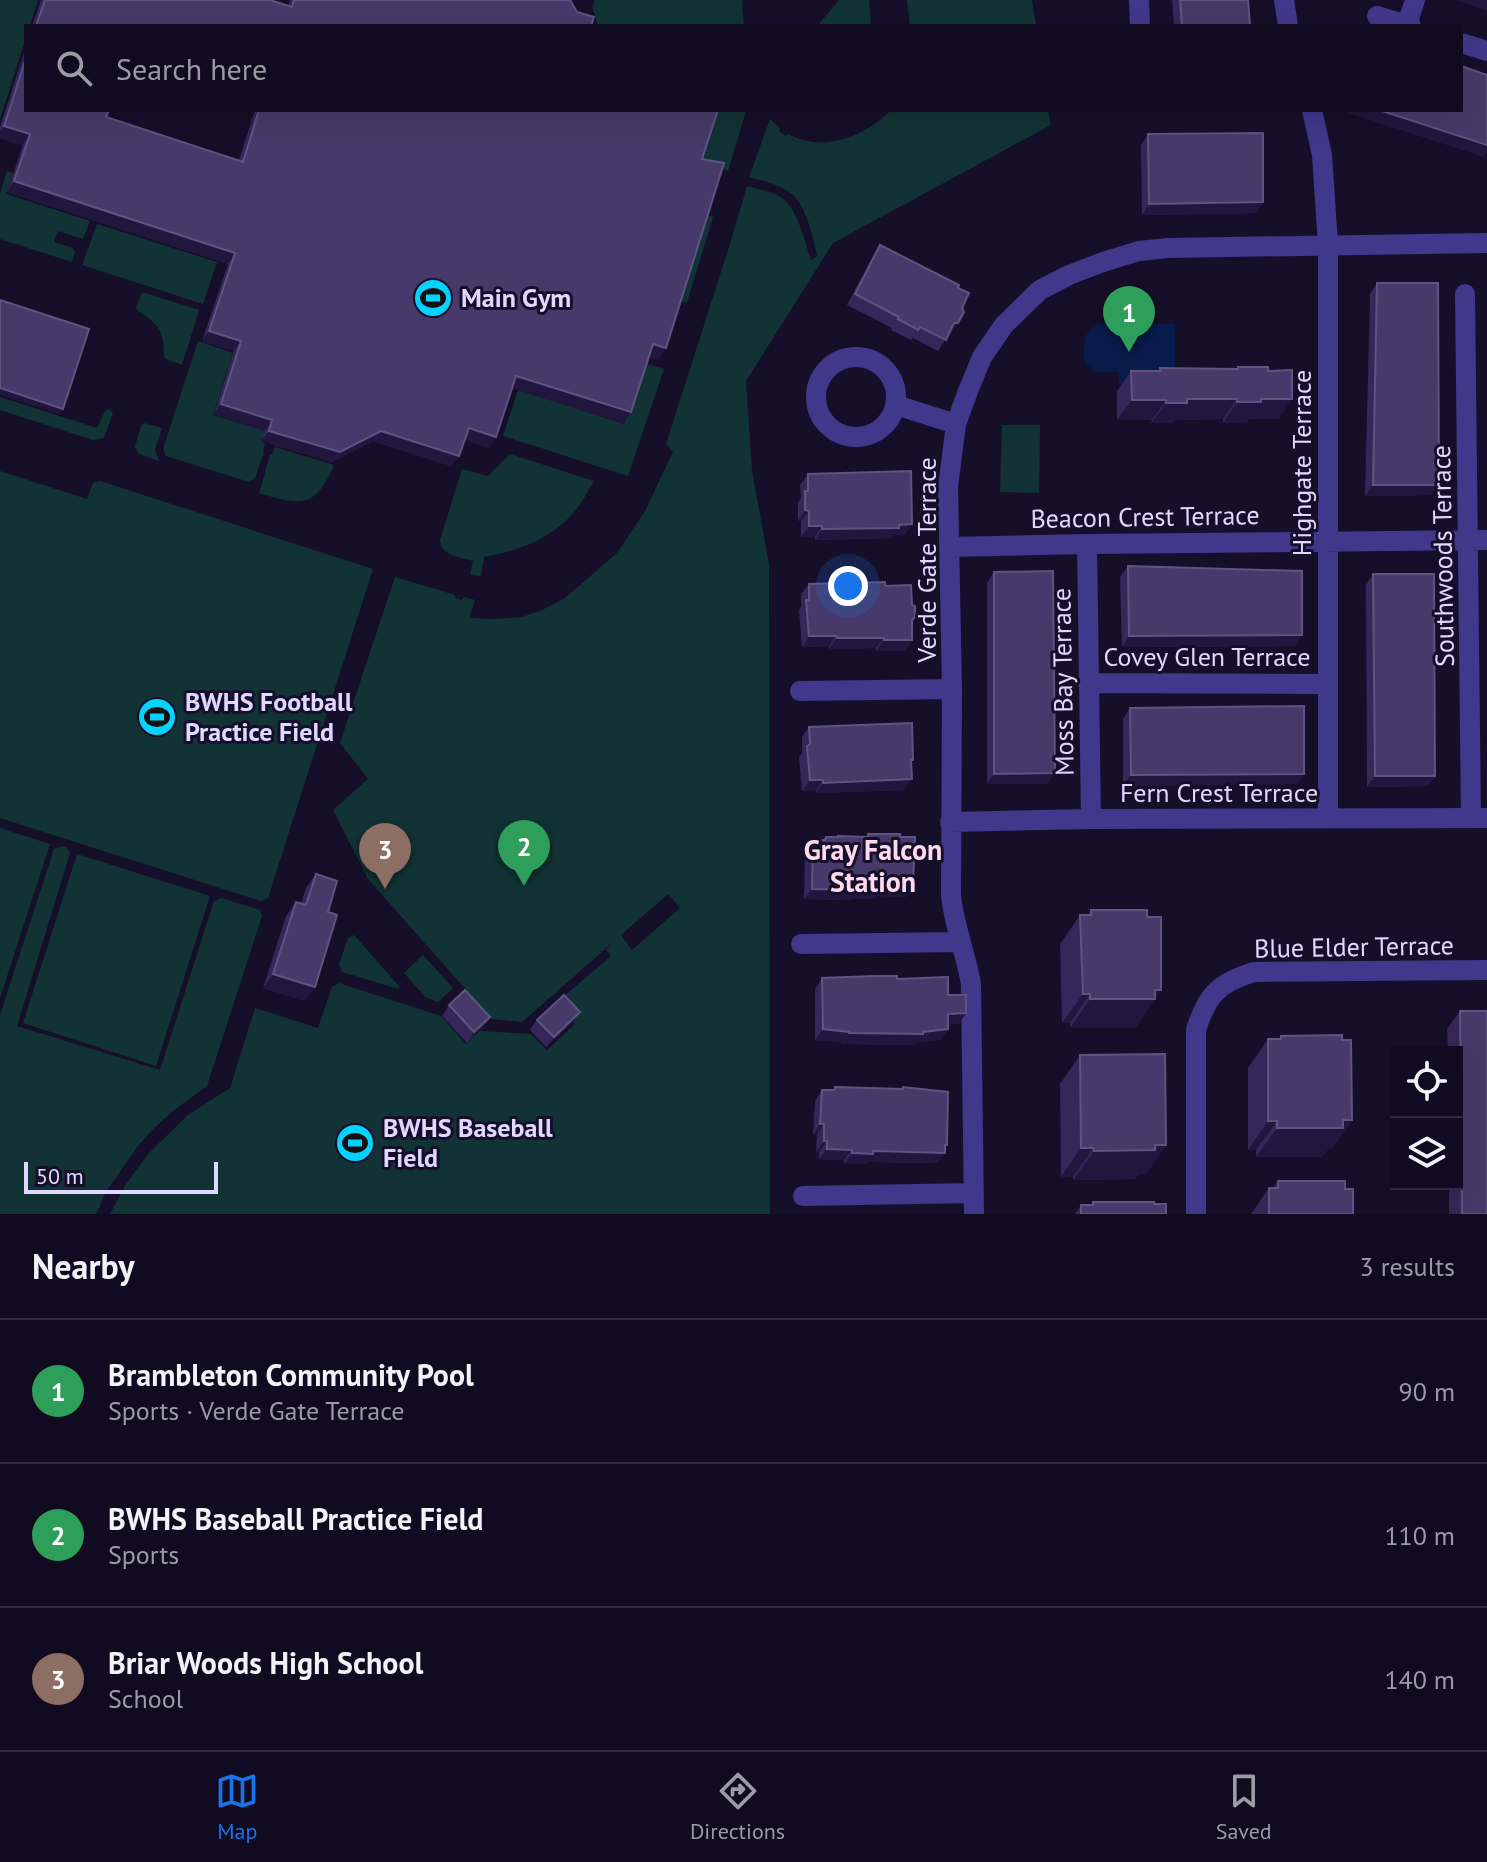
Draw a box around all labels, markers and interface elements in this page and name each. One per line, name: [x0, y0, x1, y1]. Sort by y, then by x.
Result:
search box: [24, 24, 1463, 112]
icon: search: [52, 46, 96, 90]
text: Search here: [116, 49, 267, 88]
sports icon: Main Gym: [412, 277, 454, 319]
place label: Main Gym: [461, 281, 571, 314]
pin: 1: [1103, 286, 1155, 352]
street label: Highgate Terrace: [1285, 370, 1318, 556]
street label: Southwoods Terrace: [1424, 445, 1461, 667]
street label: Verde Gate Terrace: [910, 457, 943, 664]
street label: Beacon Crest Terrace: [1030, 498, 1260, 535]
your location: [828, 566, 868, 606]
street label: Moss Bay Terrace: [1044, 588, 1081, 776]
street label: Covey Glen Terrace: [1104, 640, 1310, 673]
place label: BWHS Football Practice Field: [185, 685, 353, 748]
sports icon: BWHS Football Practice Field: [136, 696, 178, 738]
street label: Fern Crest Terrace: [1120, 776, 1318, 809]
pin: 2: [498, 820, 550, 886]
pin: 3: [359, 823, 411, 889]
district label: Gray Falcon Station: [804, 831, 942, 900]
street label: Blue Elder Terrace: [1254, 928, 1454, 965]
map controls: [1391, 1046, 1463, 1190]
button: locate: [1391, 1046, 1463, 1118]
place label: BWHS Baseball Field: [383, 1111, 553, 1174]
button: layers: [1391, 1118, 1463, 1190]
sports icon: BWHS Baseball Field: [334, 1122, 376, 1164]
scale bar: [24, 1158, 218, 1194]
text: 50 m: [36, 1162, 84, 1190]
text: Nearby: [32, 1244, 134, 1288]
text: 3 results: [1360, 1250, 1455, 1283]
text: Brambleton Community Pool: [108, 1355, 474, 1394]
text: 1: [51, 1375, 65, 1408]
text: 90 m: [1399, 1375, 1455, 1408]
text: Sports · Verde Gate Terrace: [108, 1394, 405, 1427]
text: BWHS Baseball Practice Field: [108, 1499, 483, 1538]
text: 2: [51, 1519, 65, 1552]
text: 110 m: [1384, 1519, 1455, 1552]
text: Sports: [108, 1538, 179, 1571]
text: Briar Woods High School: [108, 1643, 423, 1682]
text: 3: [51, 1663, 65, 1696]
text: 140 m: [1384, 1663, 1455, 1696]
text: School: [108, 1682, 183, 1715]
tab: Map: [215, 1769, 259, 1845]
tab: Directions: [690, 1769, 785, 1845]
tab: Saved: [1216, 1769, 1272, 1845]

